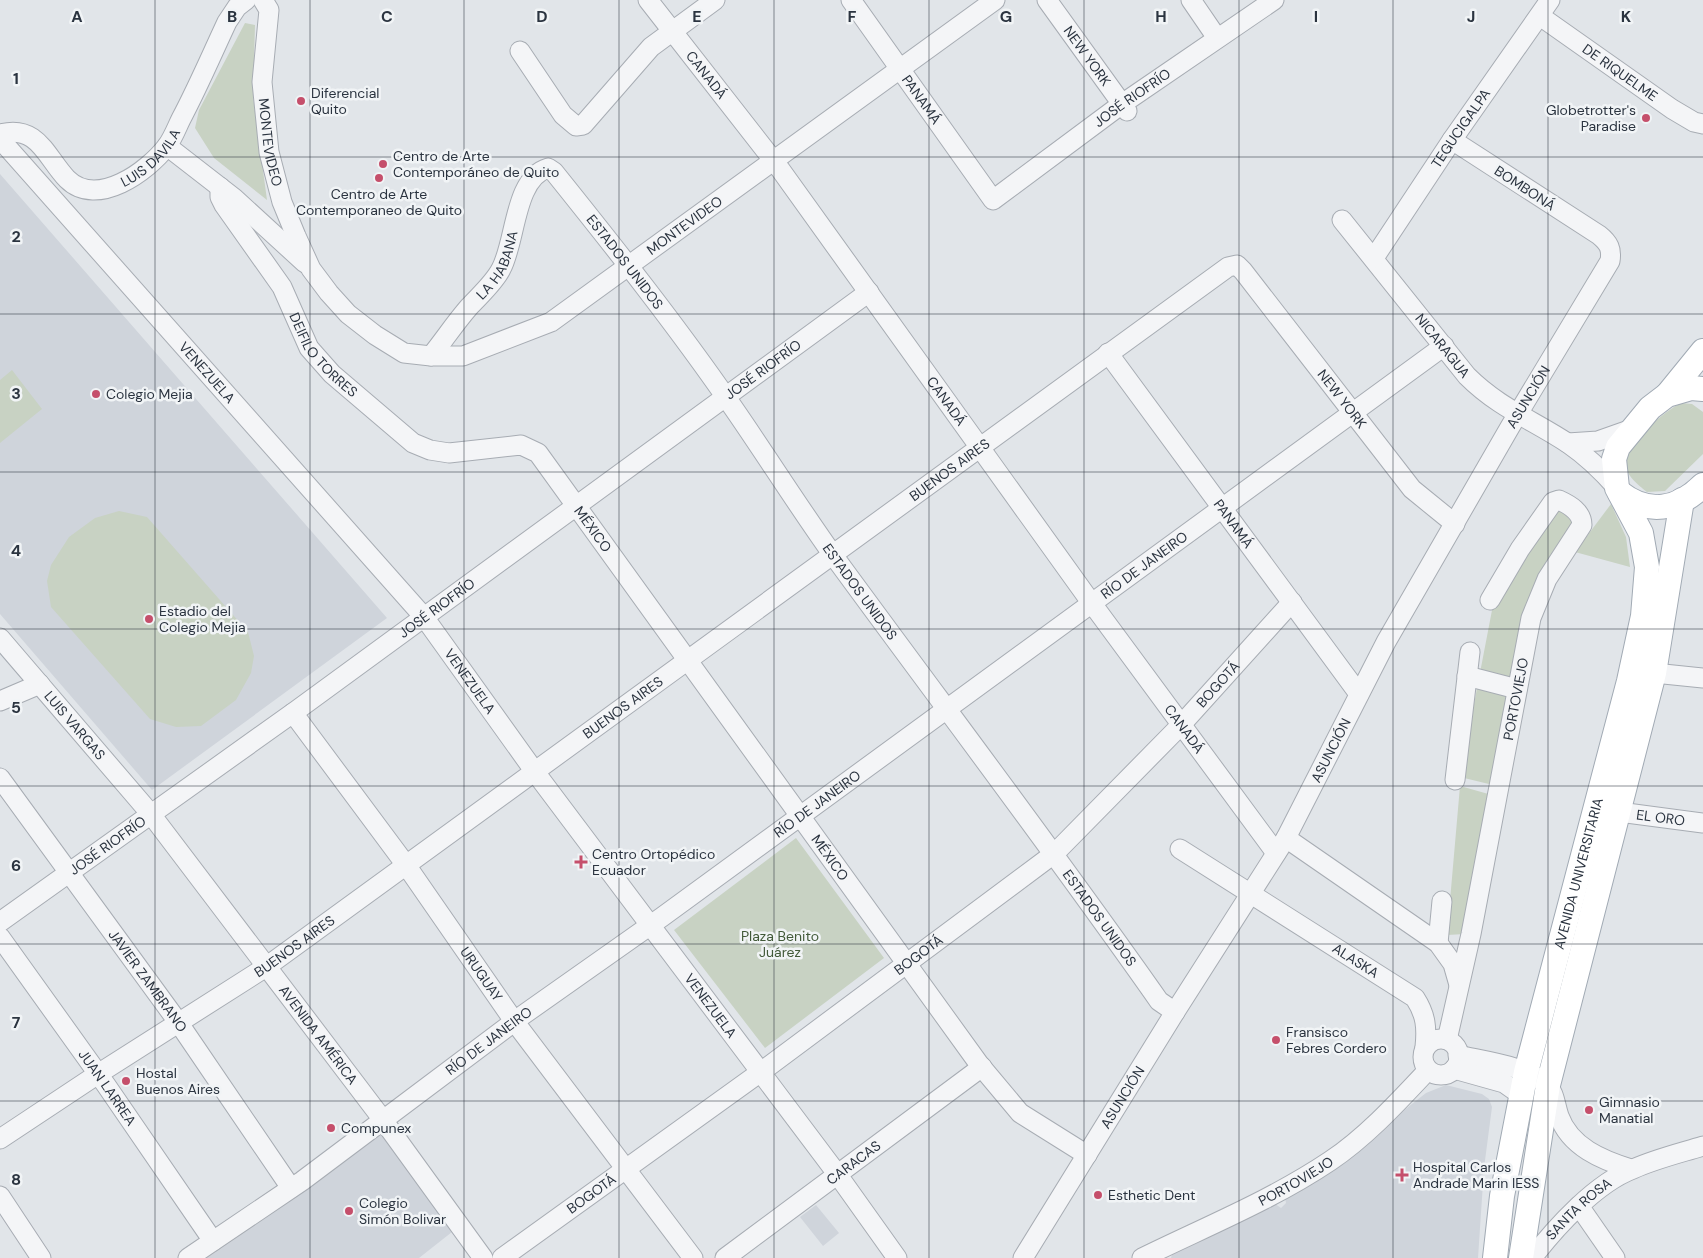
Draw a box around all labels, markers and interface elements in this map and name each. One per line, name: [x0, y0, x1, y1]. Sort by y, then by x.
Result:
text: A: [71, 6, 83, 27]
text: B: [227, 6, 237, 27]
text: C: [381, 6, 393, 27]
text: D: [536, 6, 548, 27]
text: E: [692, 6, 702, 27]
text: F: [848, 6, 857, 27]
text: G: [1000, 6, 1012, 27]
text: H: [1155, 6, 1167, 27]
text: I: [1314, 6, 1318, 27]
text: J: [1467, 6, 1475, 27]
text: K: [1621, 6, 1632, 27]
street label: NEW YORK: [1060, 22, 1115, 90]
street label: DE RIQUELME: [1579, 40, 1661, 105]
street label: CANADÁ: [682, 47, 731, 103]
street label: JOSÉ RIOFRÍO: [1090, 64, 1174, 131]
text: 1: [13, 68, 19, 89]
street label: PANAMÁ: [898, 71, 945, 128]
place label: Diferencial Quito: [311, 84, 379, 118]
street label: TEGUCIGALPA: [1427, 85, 1494, 171]
marker: Diferencial Quito: [295, 95, 307, 107]
street label: MONTEVIDEO: [255, 97, 287, 189]
place label: Globetrotter's Paradise: [1546, 101, 1636, 135]
marker: Globetrotter's Paradise: [1640, 112, 1652, 124]
street label: LUIS DAVILA: [118, 126, 184, 191]
place label: Centro de Arte Contemporáneo de Quito: [393, 147, 559, 181]
marker: Centro de Arte Contemporáneo de Quito: [377, 158, 389, 170]
street label: BOMBONÁ: [1491, 162, 1559, 214]
marker: Centro de Arte Contemporaneo de Quito: [373, 172, 385, 184]
place label: Centro de Arte Contemporaneo de Quito: [296, 185, 462, 219]
street label: MONTEVIDEO: [643, 192, 726, 259]
street label: ESTADOS UNIDOS: [583, 211, 667, 313]
text: 2: [11, 226, 21, 247]
street label: LA HABANA: [472, 229, 522, 303]
street label: DEIFILO TORRES: [285, 310, 361, 401]
street label: NICARAGUA: [1411, 310, 1474, 382]
street label: JOSÉ RIOFRÍO: [721, 336, 805, 403]
street label: VENEZUELA: [175, 338, 239, 407]
street label: ASUNCIÓN: [1502, 362, 1554, 432]
street label: NEW YORK: [1314, 366, 1371, 432]
street label: CANADÁ: [923, 373, 970, 429]
text: 3: [11, 383, 21, 404]
place label: Colegio Mejia: [106, 385, 193, 403]
marker: Colegio Mejia: [90, 388, 102, 400]
street label: BUENOS AIRES: [906, 435, 993, 505]
street label: PANAMÁ: [1210, 496, 1258, 552]
street label: MÉXICO: [570, 503, 616, 556]
street label: RÍO DE JANEIRO: [1097, 527, 1191, 603]
text: 4: [11, 540, 21, 561]
street label: ESTADOS UNIDOS: [819, 540, 901, 643]
street label: JOSÉ RIOFRÍO: [395, 574, 479, 642]
place label: Estadio del Colegio Mejia: [159, 602, 246, 636]
marker: Estadio del Colegio Mejia: [143, 613, 155, 625]
street label: VENEZUELA: [441, 645, 500, 718]
street label: PORTOVIEJO: [1499, 656, 1532, 742]
street label: BOGOTÁ: [1192, 657, 1243, 711]
street label: BUENOS AIRES: [579, 672, 666, 743]
street label: LUIS VARGAS: [40, 687, 109, 763]
text: 5: [11, 697, 21, 718]
street label: CANADÁ: [1160, 701, 1208, 757]
street label: ASUNCIÓN: [1307, 715, 1355, 786]
street label: RÍO DE JANEIRO: [770, 766, 864, 842]
street label: AVENIDA UNIVERSITARIA: [1550, 796, 1607, 951]
street label: EL ORO: [1635, 805, 1686, 830]
street label: JOSÉ RIOFRÍO: [66, 812, 149, 879]
street label: MÉXICO: [807, 831, 853, 884]
place label: Centro Ortopédico Ecuador: [592, 845, 715, 879]
text: 6: [11, 855, 21, 876]
marker: Centro Ortopédico Ecuador: [574, 855, 588, 869]
street label: ESTADOS UNIDOS: [1059, 866, 1141, 970]
street label: BUENOS AIRES: [251, 911, 338, 981]
street label: JAVIER ZAMBRANO: [105, 926, 191, 1036]
park label: Plaza Benito Juárez: [741, 927, 819, 961]
street label: BOGOTÁ: [890, 931, 946, 979]
street label: ALASKA: [1329, 939, 1382, 982]
street label: URUGUAY: [456, 943, 507, 1005]
street label: VENEZUELA: [681, 970, 741, 1042]
street label: AVENIDA AMÉRICA: [275, 982, 362, 1088]
street label: RÍO DE JANEIRO: [442, 1003, 535, 1079]
text: 7: [12, 1012, 21, 1033]
place label: Fransisco Febres Cordero: [1286, 1023, 1387, 1057]
marker: Fransisco Febres Cordero: [1270, 1034, 1282, 1046]
street label: JUAN LARREA: [74, 1046, 140, 1129]
street label: ASUNCIÓN: [1096, 1063, 1148, 1132]
place label: Hostal Buenos Aires: [136, 1064, 220, 1098]
marker: Hostal Buenos Aires: [120, 1075, 132, 1087]
place label: Gimnasio Manatial: [1599, 1093, 1660, 1127]
marker: Gimnasio Manatial: [1583, 1104, 1595, 1116]
place label: Compunex: [341, 1119, 411, 1137]
marker: Compunex: [325, 1122, 337, 1134]
street label: CARACAS: [823, 1136, 884, 1189]
street label: PORTOVIEJO: [1255, 1152, 1337, 1210]
place label: Hospital Carlos Andrade Marin IESS: [1413, 1158, 1539, 1192]
marker: Hospital Carlos Andrade Marin IESS: [1395, 1168, 1409, 1182]
text: 8: [11, 1169, 21, 1190]
street label: BOGOTÁ: [563, 1170, 619, 1218]
street label: SANTA ROSA: [1542, 1174, 1615, 1244]
place label: Esthetic Dent: [1108, 1186, 1196, 1204]
marker: Esthetic Dent: [1092, 1189, 1104, 1201]
place label: Colegio Simón Bolivar: [359, 1194, 446, 1228]
marker: Colegio Simón Bolivar: [343, 1205, 355, 1217]

